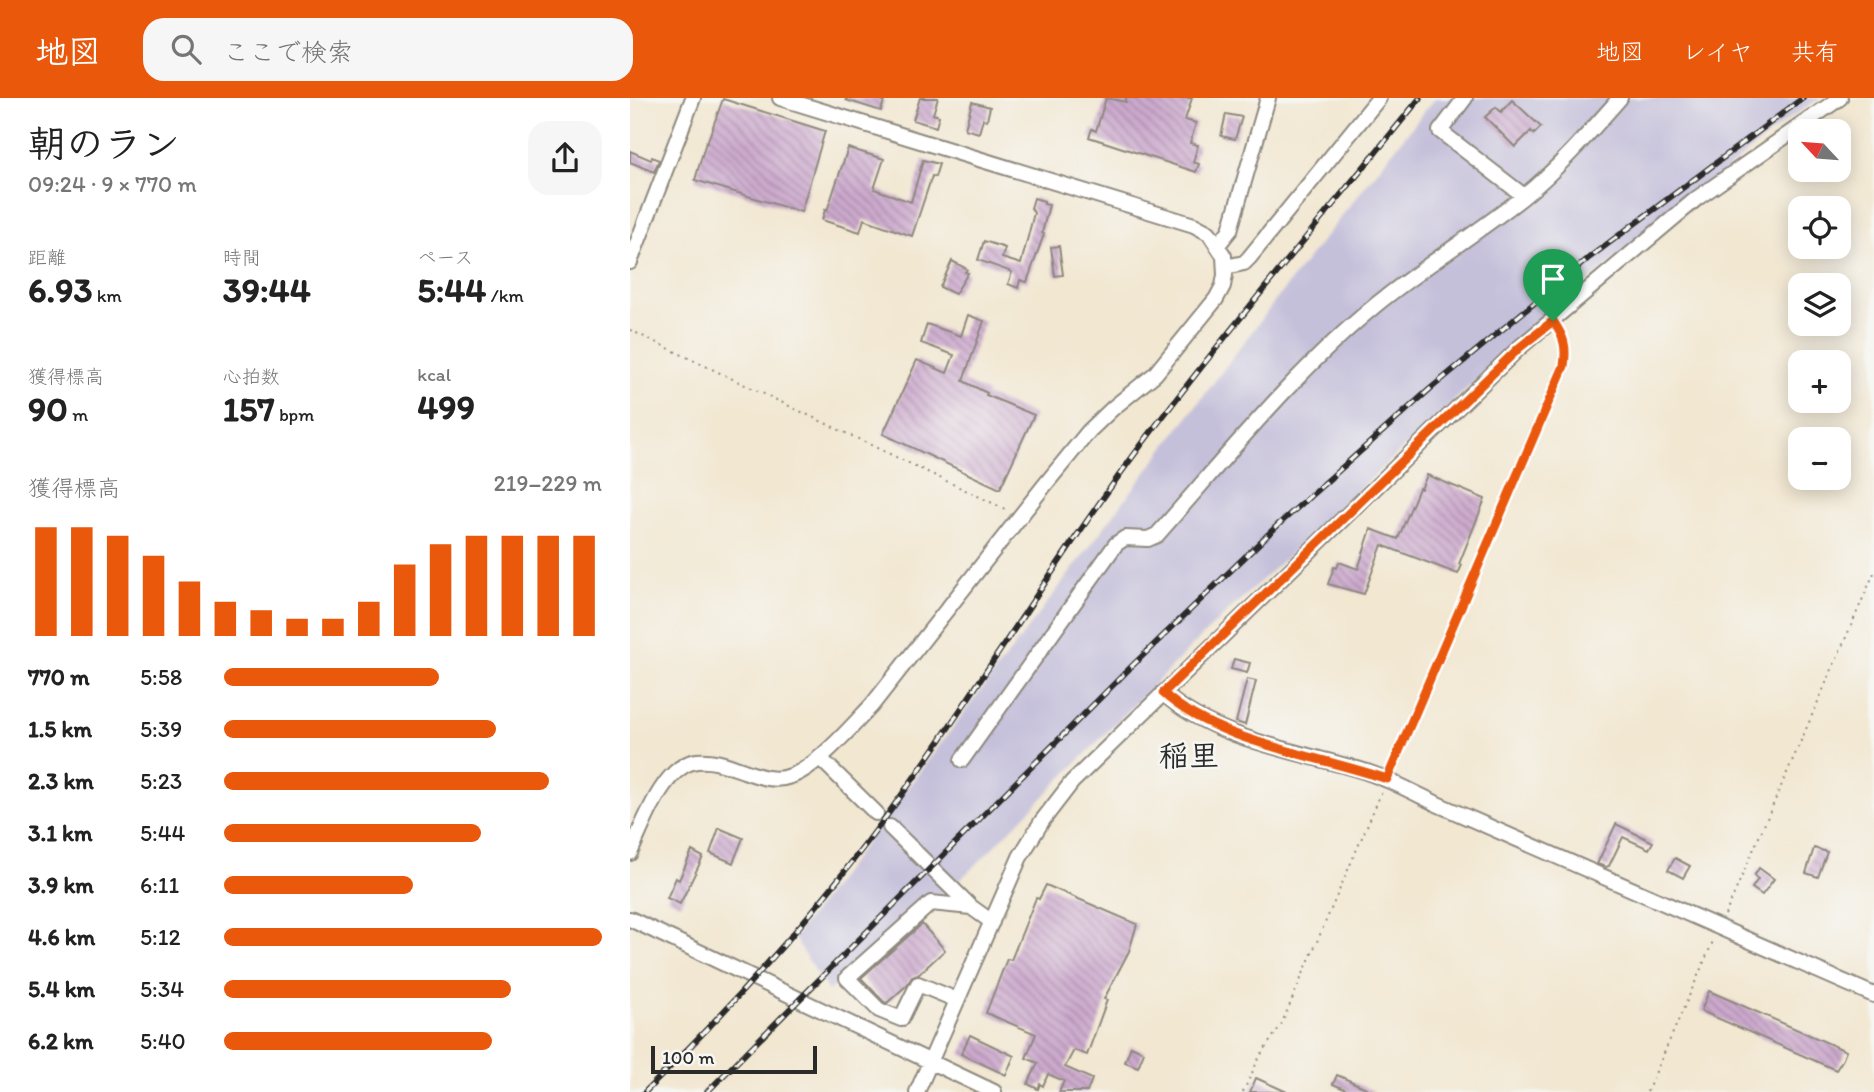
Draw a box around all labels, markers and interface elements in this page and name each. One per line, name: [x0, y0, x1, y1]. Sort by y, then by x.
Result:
search box: [143, 18, 633, 81]
icon: search: [167, 30, 205, 68]
text: 地図: [35, 32, 101, 71]
text: ここで検索: [223, 36, 353, 68]
text: 地図: [1596, 37, 1644, 66]
text: レイヤ: [1682, 37, 1753, 66]
text: 共有: [1791, 37, 1839, 66]
north arrow: [1788, 119, 1852, 182]
map controls: [1788, 119, 1851, 490]
text: 朝のラン: [28, 121, 180, 167]
button: share: [528, 121, 602, 195]
text: 09:24 · 9 × 770 m: [28, 170, 197, 198]
button: locate: [1788, 196, 1851, 259]
text: 距離: [28, 246, 66, 269]
text: 時間: [223, 246, 261, 269]
text: ペース: [417, 246, 473, 269]
pin: [1523, 249, 1583, 321]
icon: arrive: [1534, 260, 1572, 298]
text: 6.93: [28, 269, 93, 311]
text: 39:44: [223, 269, 311, 311]
text: 5:44: [417, 269, 486, 311]
button: layers: [1788, 273, 1851, 336]
text: km: [93, 284, 122, 307]
text: /km: [486, 284, 524, 307]
button: +: [1788, 350, 1851, 413]
text: kcal: [417, 363, 451, 386]
text: 獲得標高: [28, 365, 104, 388]
text: 心拍数: [223, 365, 280, 388]
text: 499: [417, 386, 475, 428]
text: 90: [28, 388, 68, 430]
text: 157: [223, 388, 275, 430]
text: m: [68, 403, 88, 426]
text: bpm: [275, 403, 314, 426]
button: −: [1788, 427, 1851, 490]
text: 219–229 m: [494, 469, 602, 497]
text: 獲得標高: [28, 474, 120, 502]
text: 770 m: [28, 663, 90, 691]
text: 5:58: [140, 663, 182, 691]
text: 1.5 km: [28, 715, 92, 743]
text: 5:39: [140, 715, 182, 743]
district label: 稲里: [1159, 737, 1219, 774]
text: 2.3 km: [28, 767, 94, 795]
text: 5:23: [140, 767, 182, 795]
text: 3.1 km: [28, 819, 92, 847]
text: 5:44: [140, 819, 185, 847]
text: 3.9 km: [28, 871, 94, 899]
text: 6:11: [140, 871, 179, 899]
text: 4.6 km: [28, 923, 95, 951]
text: 5:12: [140, 923, 180, 951]
text: 5.4 km: [28, 975, 95, 1003]
text: 5:34: [140, 975, 184, 1003]
text: 6.2 km: [28, 1027, 94, 1055]
text: 5:40: [140, 1027, 186, 1055]
scale bar: [651, 1043, 817, 1075]
text: 100 m: [662, 1046, 714, 1069]

